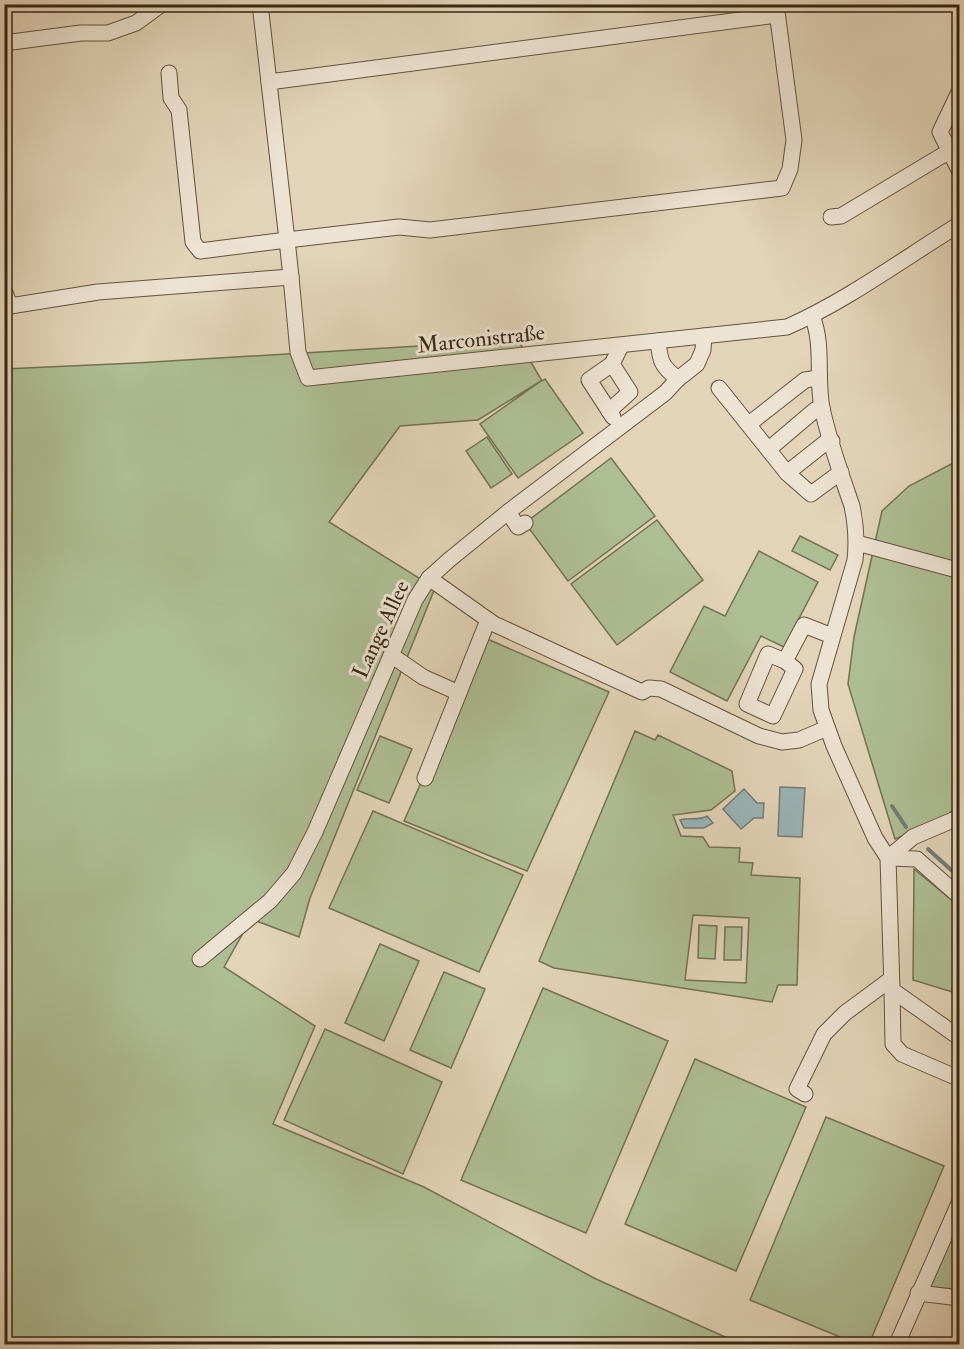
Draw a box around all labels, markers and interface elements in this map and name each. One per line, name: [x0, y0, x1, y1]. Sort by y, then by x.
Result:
street label: Marconistraße: [416, 318, 546, 360]
street label: Lange Allee: [346, 576, 416, 683]

